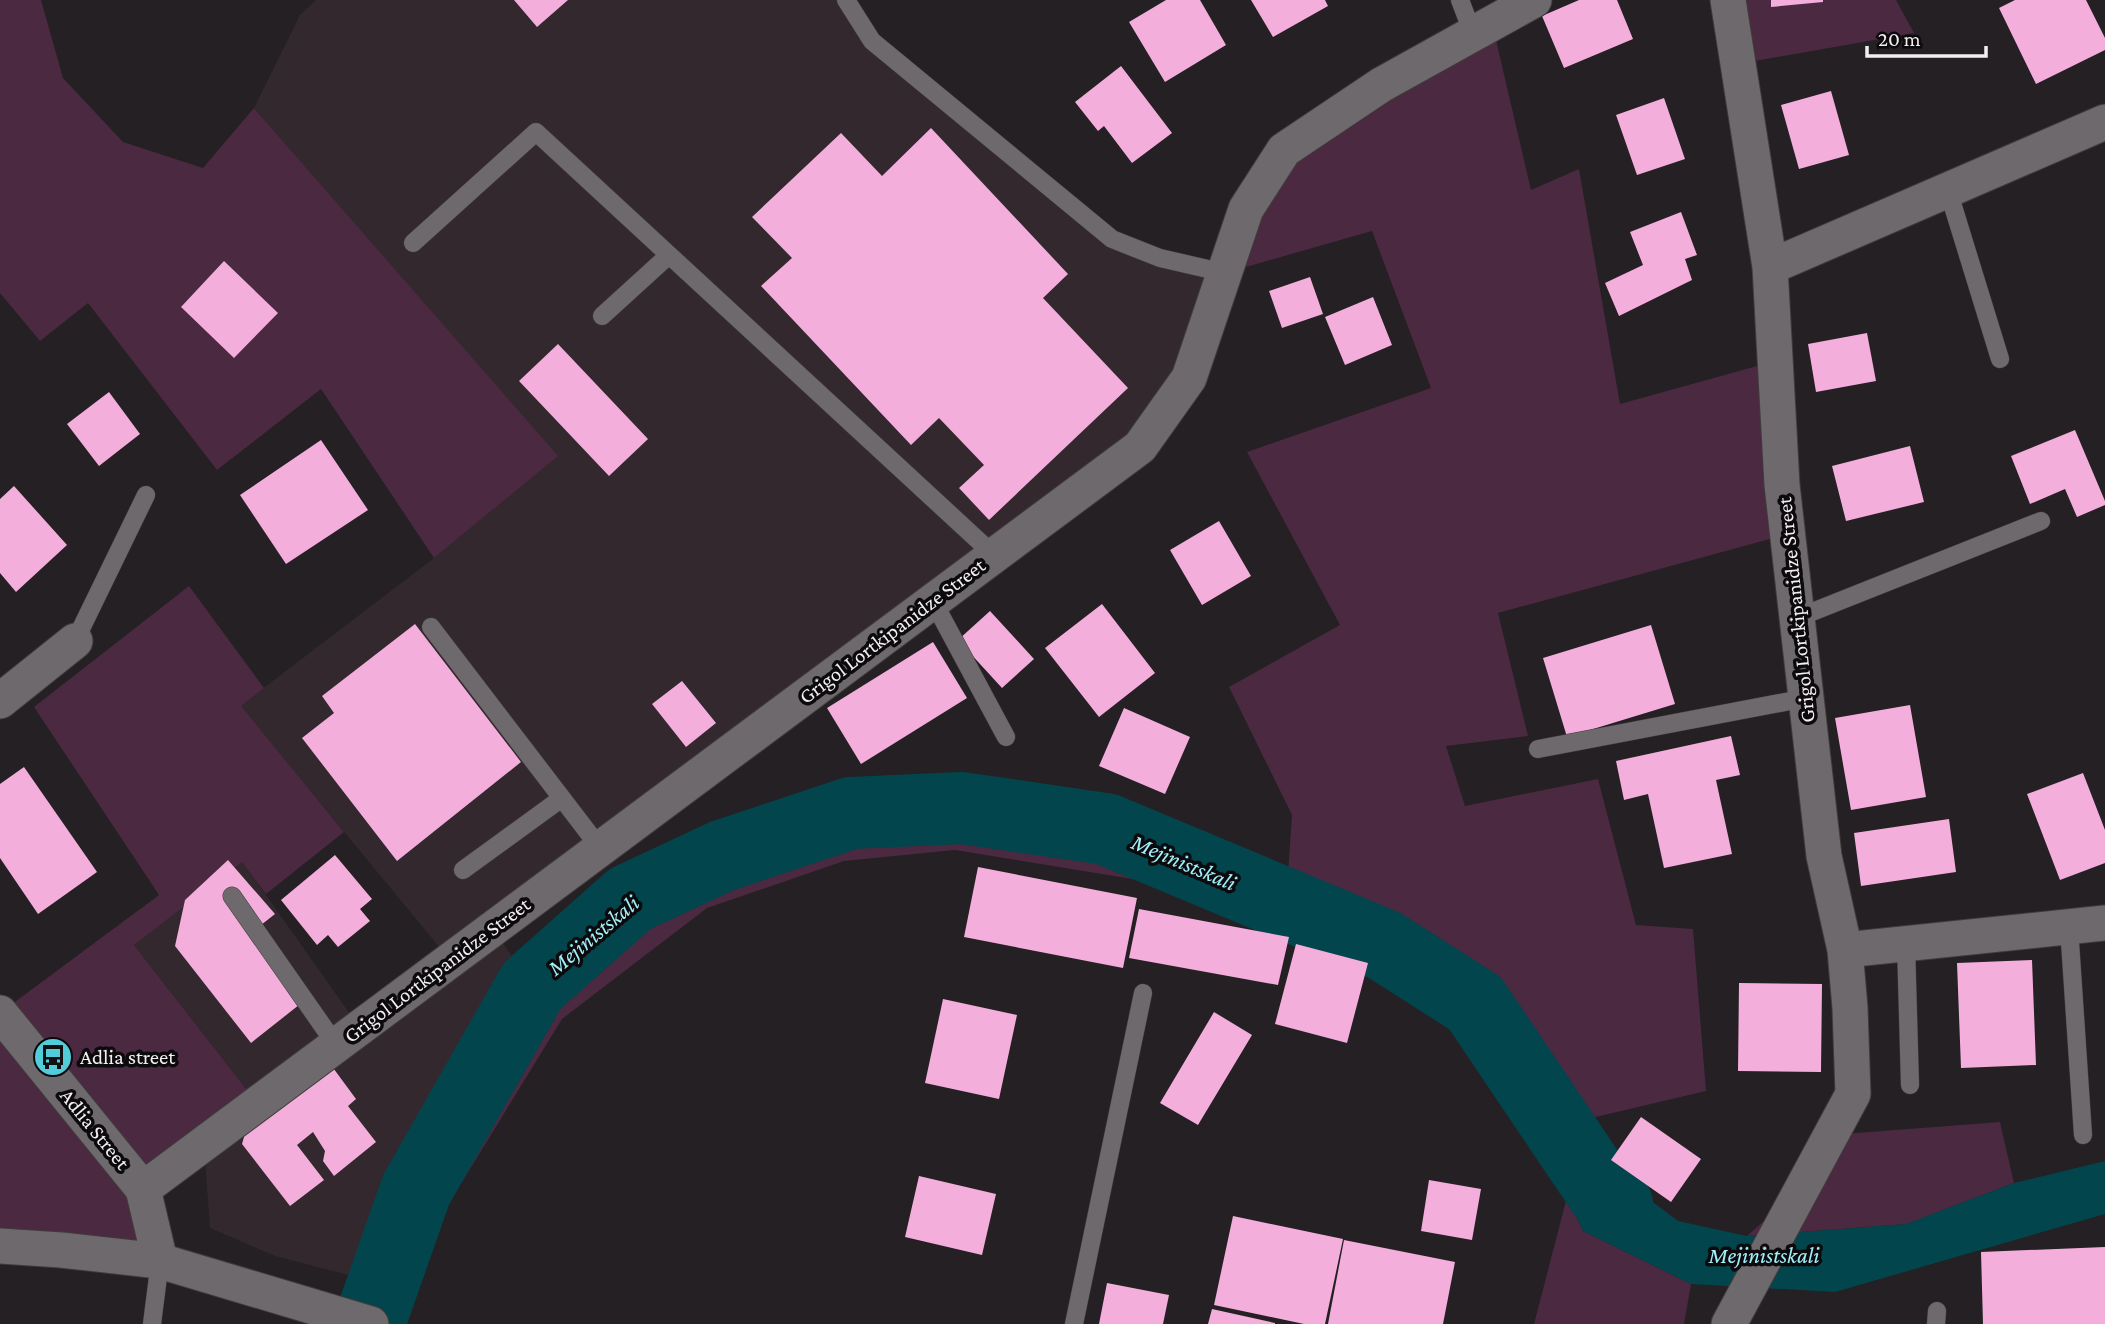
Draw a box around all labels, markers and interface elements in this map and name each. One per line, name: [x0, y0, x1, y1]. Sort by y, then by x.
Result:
scale bar: [1867, 14, 1986, 58]
text: 20 m: [1878, 27, 1921, 51]
street label: Grigol Lortkipanidze Street: [1772, 495, 1820, 724]
street label: Grigol Lortkipanidze Street: [794, 553, 991, 709]
water label: Mejinistskali: [1126, 828, 1241, 897]
water label: Mejinistskali: [541, 889, 645, 982]
street label: Grigol Lortkipanidze Street: [339, 892, 536, 1048]
bus stop icon: Adlia street: [32, 1036, 74, 1078]
place label: Adlia street: [80, 1045, 176, 1069]
street label: Adlia Street: [55, 1084, 135, 1175]
water label: Mejinistskali: [1707, 1242, 1820, 1269]

